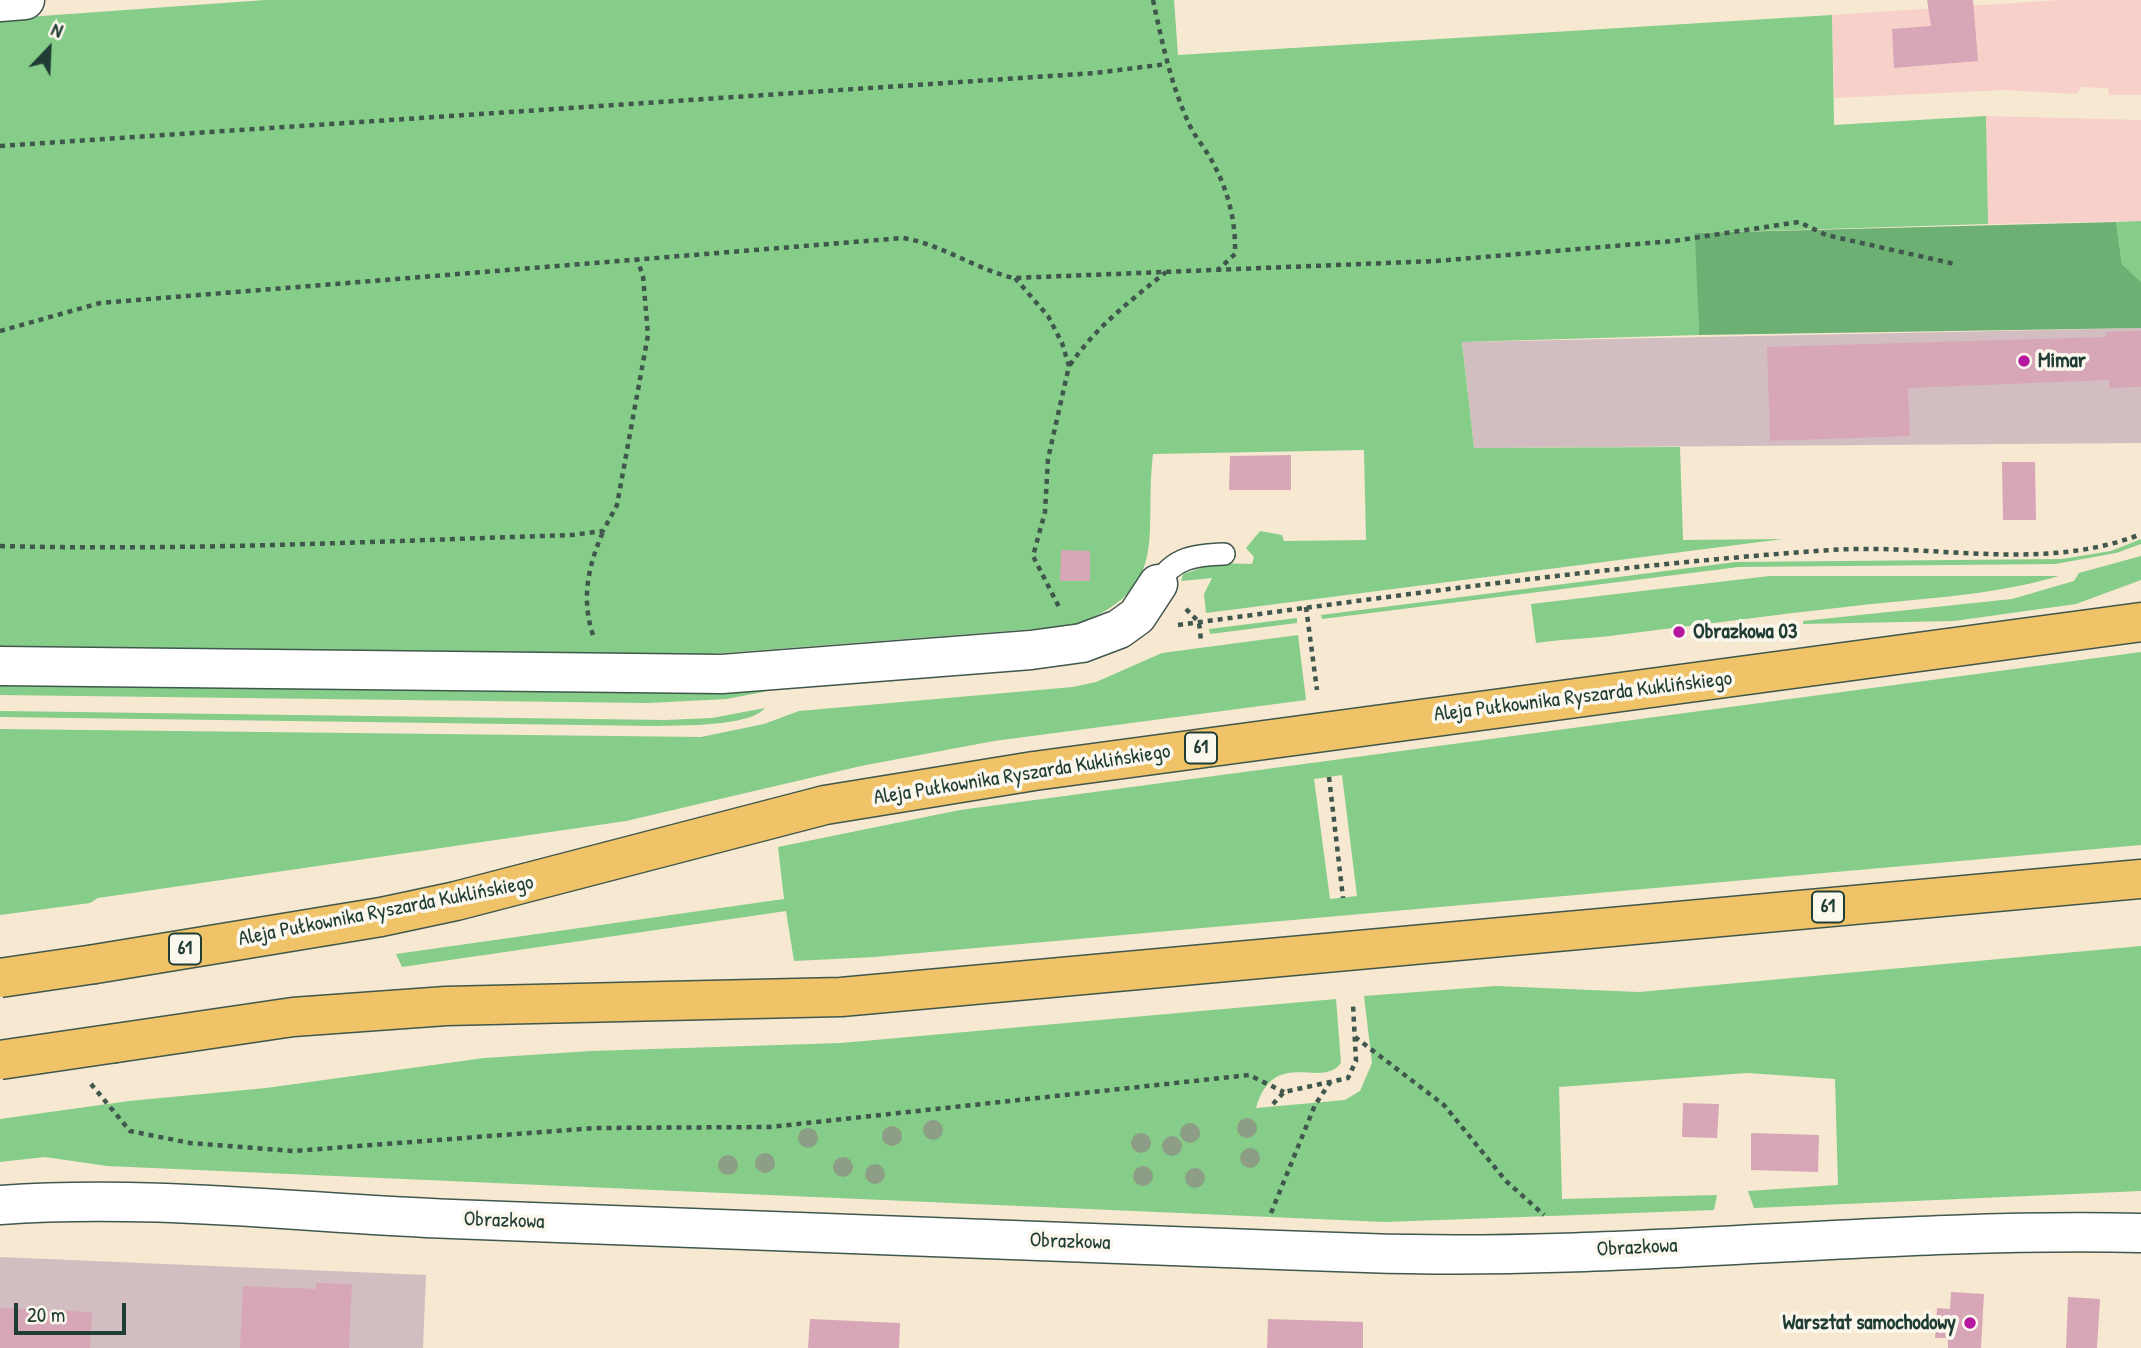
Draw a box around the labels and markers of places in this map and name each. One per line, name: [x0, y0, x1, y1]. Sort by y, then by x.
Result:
place label: Mimar: [2038, 348, 2086, 374]
marker: Mimar: [2016, 353, 2032, 369]
place label: Obrazkowa 03: [1693, 619, 1797, 645]
marker: Obrazkowa 03: [1671, 624, 1687, 640]
place label: Warsztat samochodowy: [1782, 1310, 1956, 1336]
marker: Warsztat samochodowy: [1962, 1315, 1978, 1331]

